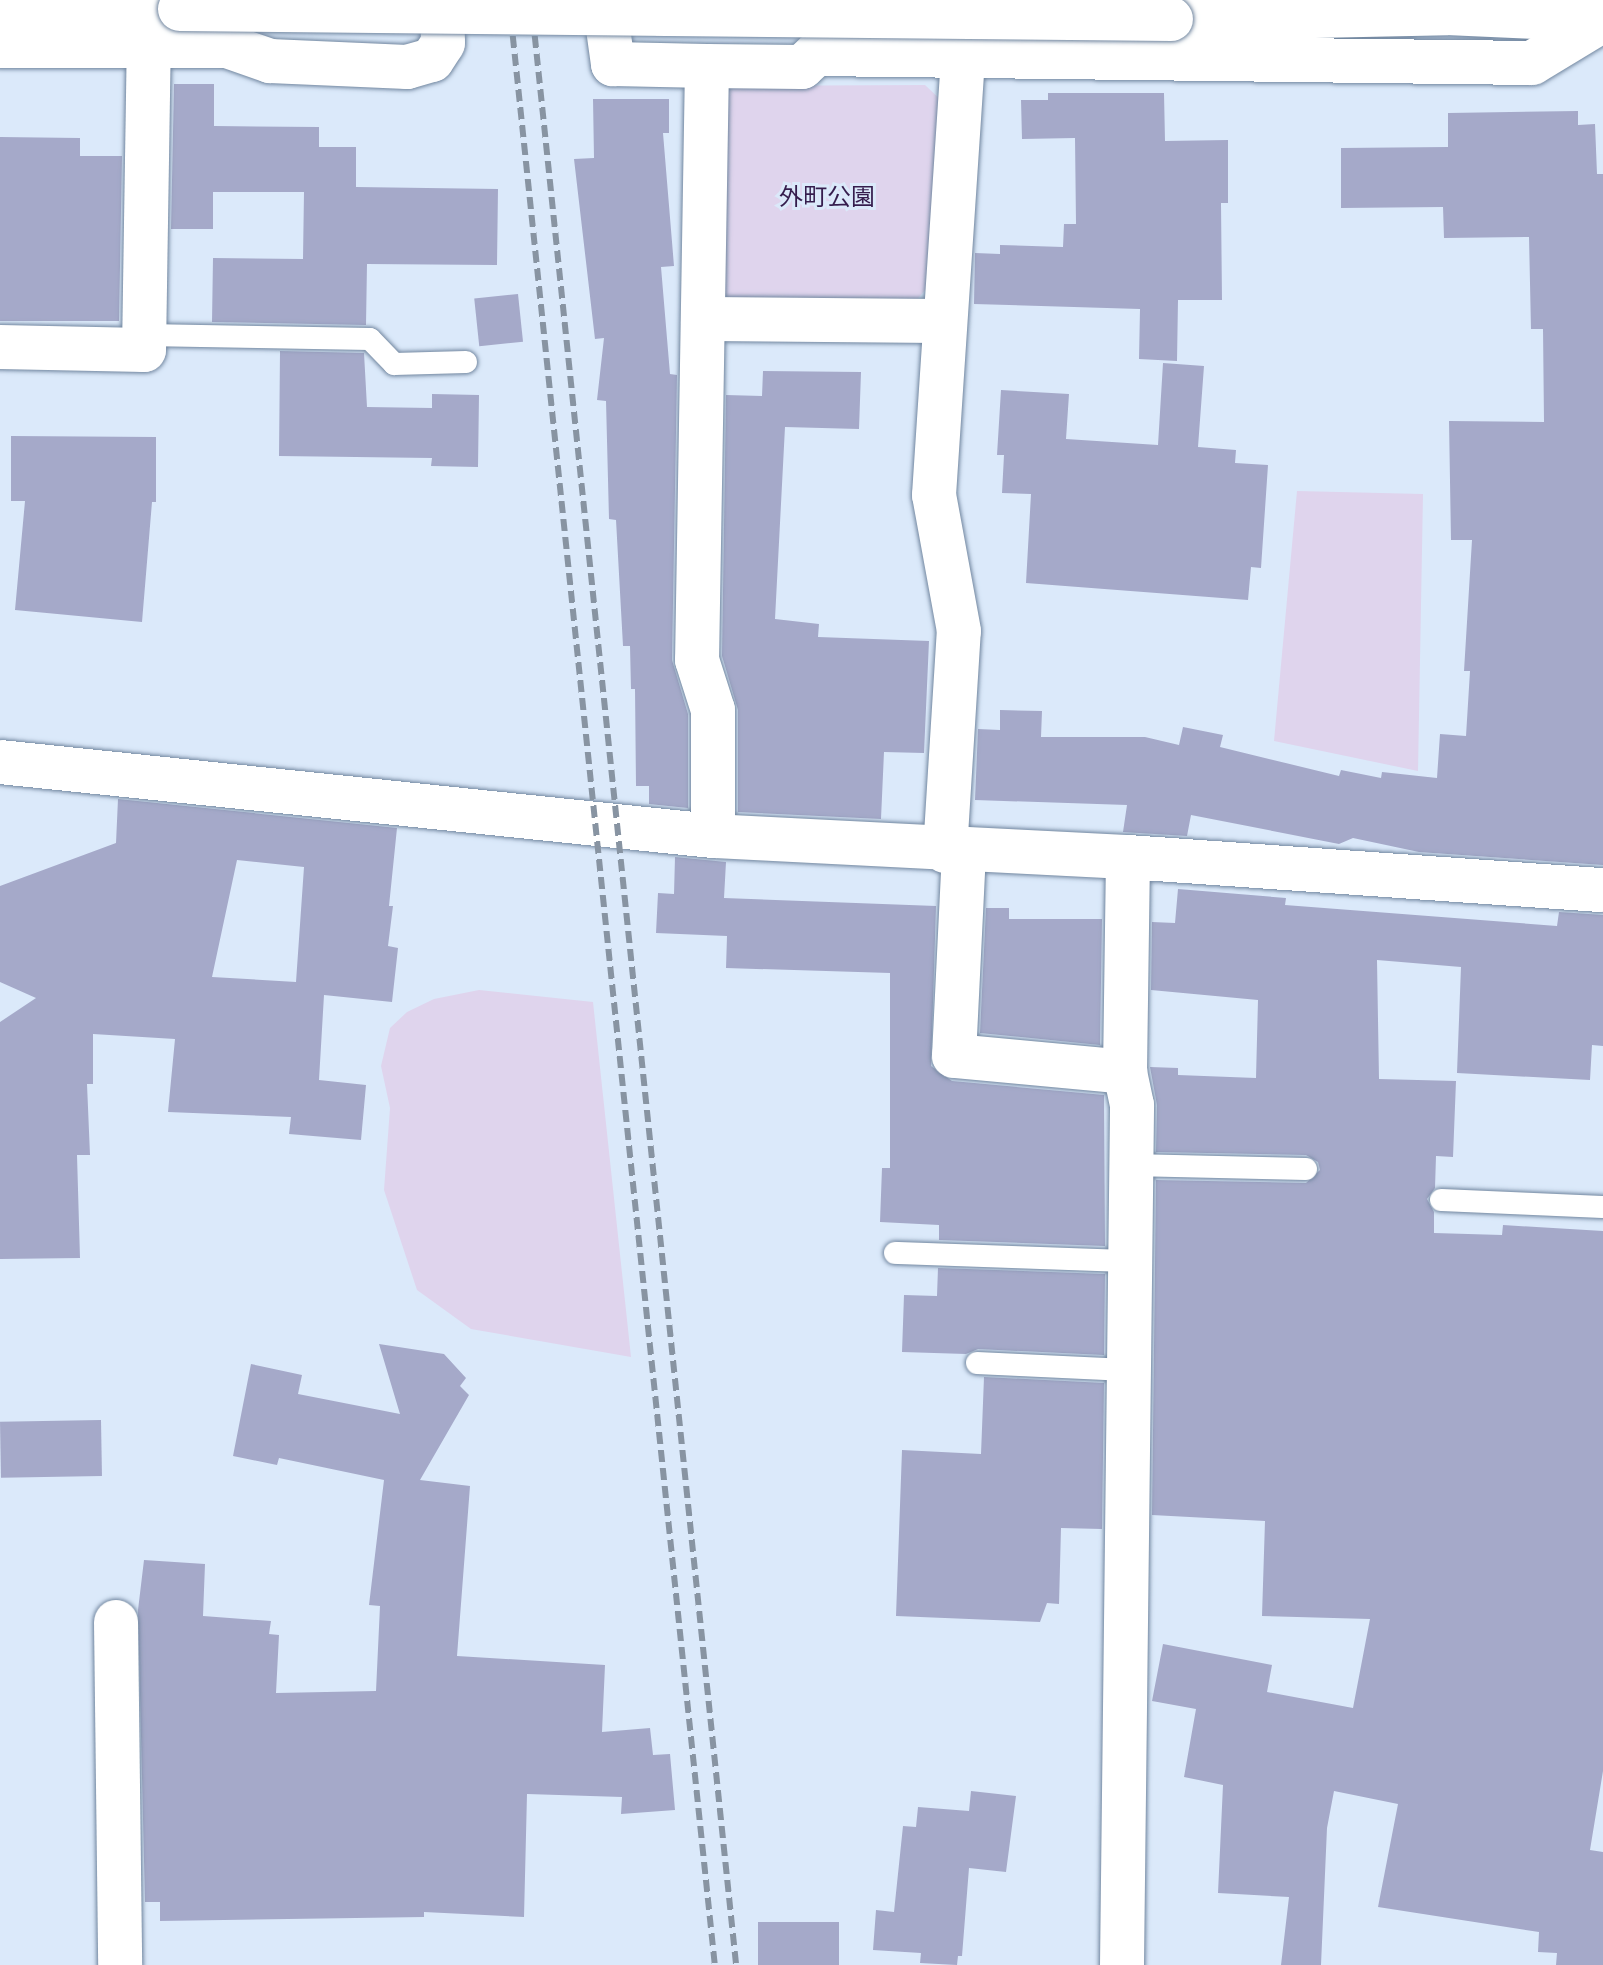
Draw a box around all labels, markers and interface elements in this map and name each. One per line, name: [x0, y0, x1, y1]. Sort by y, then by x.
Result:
park label: 外町公園: [779, 182, 875, 210]

